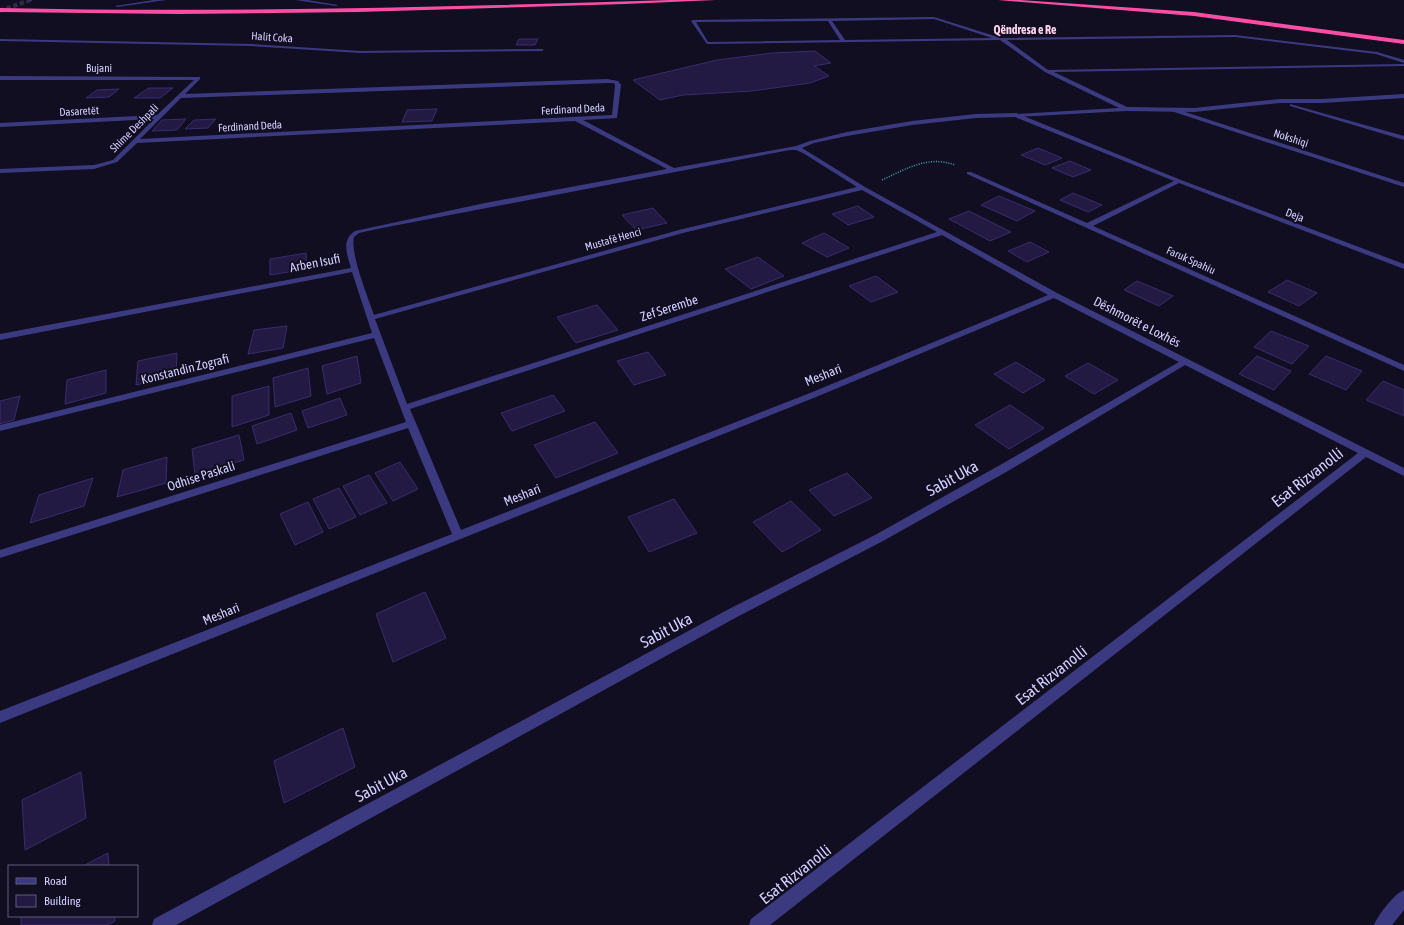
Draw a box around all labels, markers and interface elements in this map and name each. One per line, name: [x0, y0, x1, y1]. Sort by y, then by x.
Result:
district label: Qëndresa e Re: [994, 23, 1057, 37]
street label: Halit Coka: [251, 30, 293, 44]
street label: Bujani: [86, 62, 112, 74]
street label: Shime Deshpali: [107, 101, 161, 155]
street label: Ferdinand Deda: [541, 101, 605, 117]
street label: Dasaretët: [59, 104, 99, 118]
street label: Ferdinand Deda: [218, 118, 282, 134]
street label: Nokshiqi: [1272, 127, 1310, 149]
street label: Deja: [1284, 206, 1306, 224]
street label: Mustafë Henci: [584, 225, 642, 253]
street label: Faruk Spahiu: [1165, 244, 1217, 276]
street label: Arben Isufi: [288, 251, 342, 275]
street label: Zef Serembe: [638, 292, 700, 324]
street label: Dëshmorët e Loxhës: [1091, 294, 1183, 351]
street label: Konstandin Zografi: [139, 351, 231, 387]
street label: Meshari: [802, 361, 844, 389]
street label: Esat Rizvanolli: [1268, 444, 1346, 510]
street label: Sabit Uka: [923, 457, 981, 499]
street label: Odhise Paskali: [165, 458, 237, 494]
street label: Meshari: [501, 481, 543, 509]
street label: Meshari: [200, 600, 242, 628]
street label: Sabit Uka: [637, 609, 695, 651]
street label: Esat Rizvanolli: [1012, 642, 1090, 708]
street label: Sabit Uka: [352, 763, 410, 805]
street label: Esat Rizvanolli: [756, 841, 834, 907]
legend: [8, 865, 138, 917]
text: Road: [44, 874, 67, 888]
text: Building: [44, 894, 82, 908]

